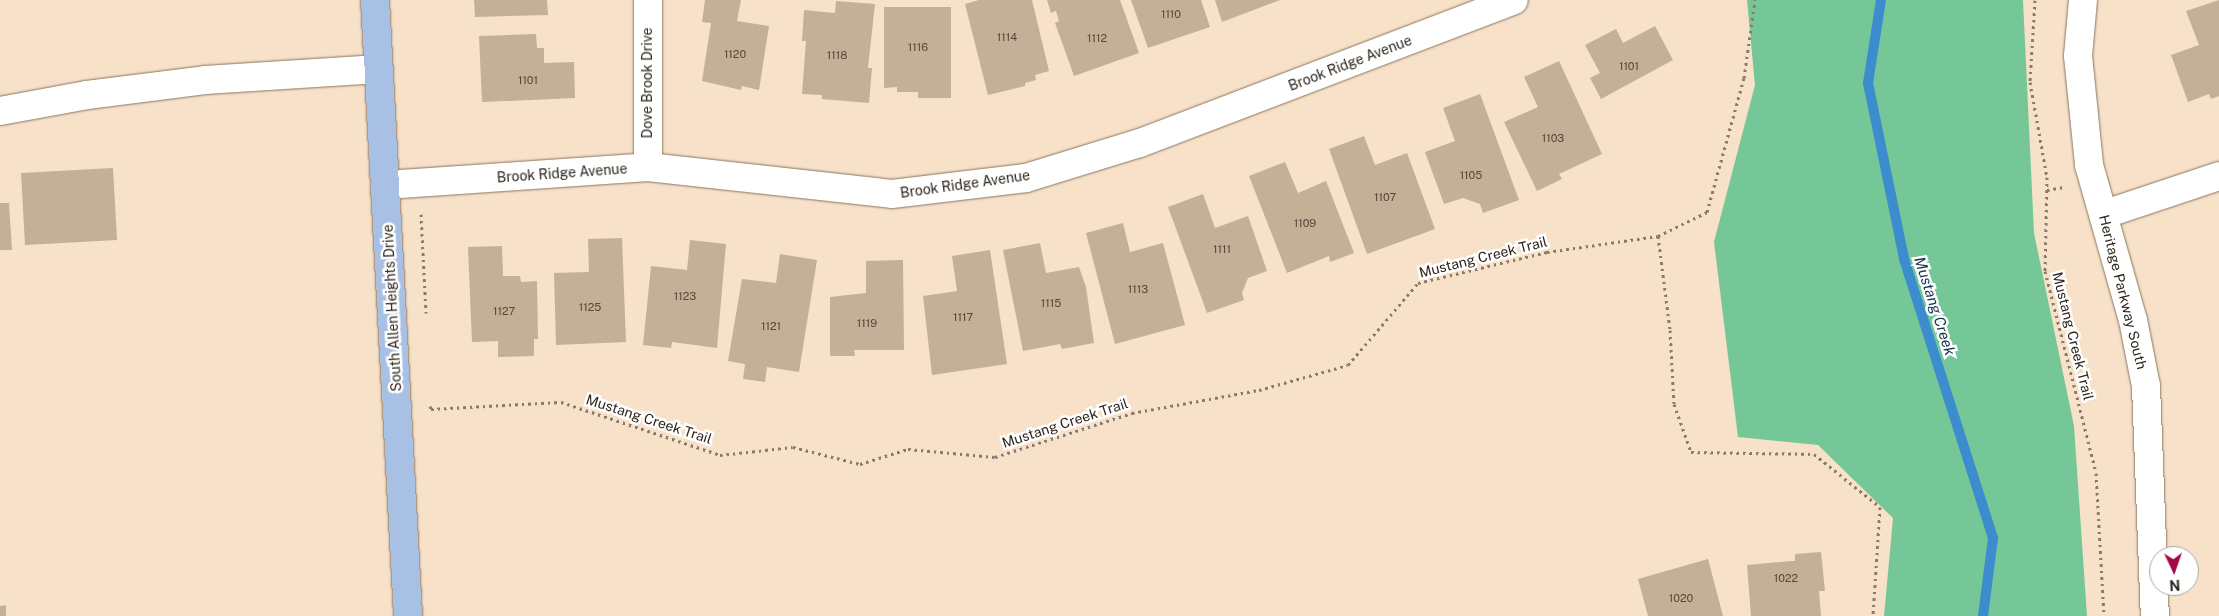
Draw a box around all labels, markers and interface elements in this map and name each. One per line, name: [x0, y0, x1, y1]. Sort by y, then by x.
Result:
house number: 1110: [1161, 7, 1181, 21]
street label: Dove Brook Drive: [639, 27, 655, 139]
house number: 1114: [997, 30, 1017, 44]
house number: 1112: [1087, 31, 1107, 45]
street label: Brook Ridge Avenue: [1286, 32, 1414, 94]
house number: 1116: [908, 40, 928, 54]
house number: 1120: [724, 47, 746, 61]
house number: 1118: [827, 48, 847, 62]
house number: 1101: [1619, 59, 1639, 73]
house number: 1101: [518, 73, 538, 87]
house number: 1103: [1542, 131, 1564, 145]
street label: Brook Ridge Avenue: [496, 160, 628, 186]
street label: Brook Ridge Avenue: [899, 167, 1031, 201]
house number: 1105: [1460, 168, 1482, 182]
house number: 1107: [1374, 190, 1396, 204]
street label: Heritage Parkway South: [2096, 213, 2150, 371]
house number: 1109: [1294, 216, 1316, 230]
street label: South Allen Heights Drive: [379, 224, 405, 392]
street label: Mustang Creek Trail: [1417, 233, 1549, 281]
house number: 1111: [1213, 242, 1231, 256]
water label: Mustang Creek: [1911, 254, 1959, 358]
street label: Mustang Creek Trail: [2049, 270, 2097, 402]
house number: 1113: [1128, 282, 1148, 296]
house number: 1123: [674, 289, 696, 303]
house number: 1115: [1041, 296, 1061, 310]
house number: 1125: [579, 300, 601, 314]
house number: 1127: [493, 304, 515, 318]
house number: 1117: [953, 310, 973, 324]
house number: 1119: [857, 316, 877, 330]
house number: 1121: [761, 319, 781, 333]
street label: Mustang Creek Trail: [584, 391, 714, 447]
street label: Mustang Creek Trail: [1000, 395, 1130, 451]
north arrow: [2149, 546, 2199, 596]
house number: 1022: [1774, 571, 1798, 585]
text: N: [2169, 577, 2181, 593]
house number: 1020: [1669, 591, 1693, 605]

